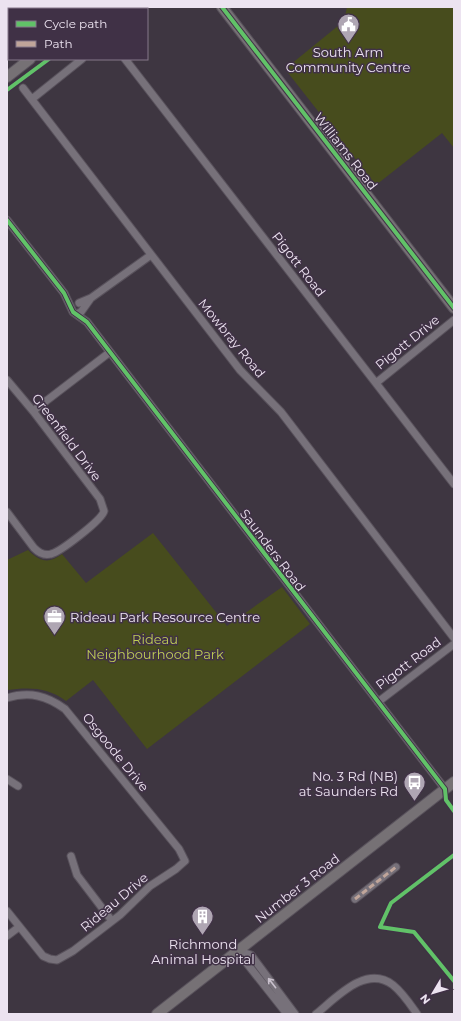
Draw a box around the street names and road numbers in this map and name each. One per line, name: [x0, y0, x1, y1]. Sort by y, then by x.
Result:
street label: Williams Road: [311, 109, 381, 193]
street label: Pigott Road: [269, 228, 329, 300]
street label: Mowbray Road: [195, 295, 269, 381]
street label: Pigott Drive: [372, 311, 442, 373]
street label: Greenfield Drive: [29, 390, 105, 484]
street label: Saunders Road: [237, 506, 309, 594]
street label: Pigott Road: [372, 633, 444, 693]
street label: Osgoode Drive: [79, 709, 153, 795]
street label: Number 3 Road: [251, 850, 343, 926]
street label: Rideau Drive: [77, 869, 151, 935]

